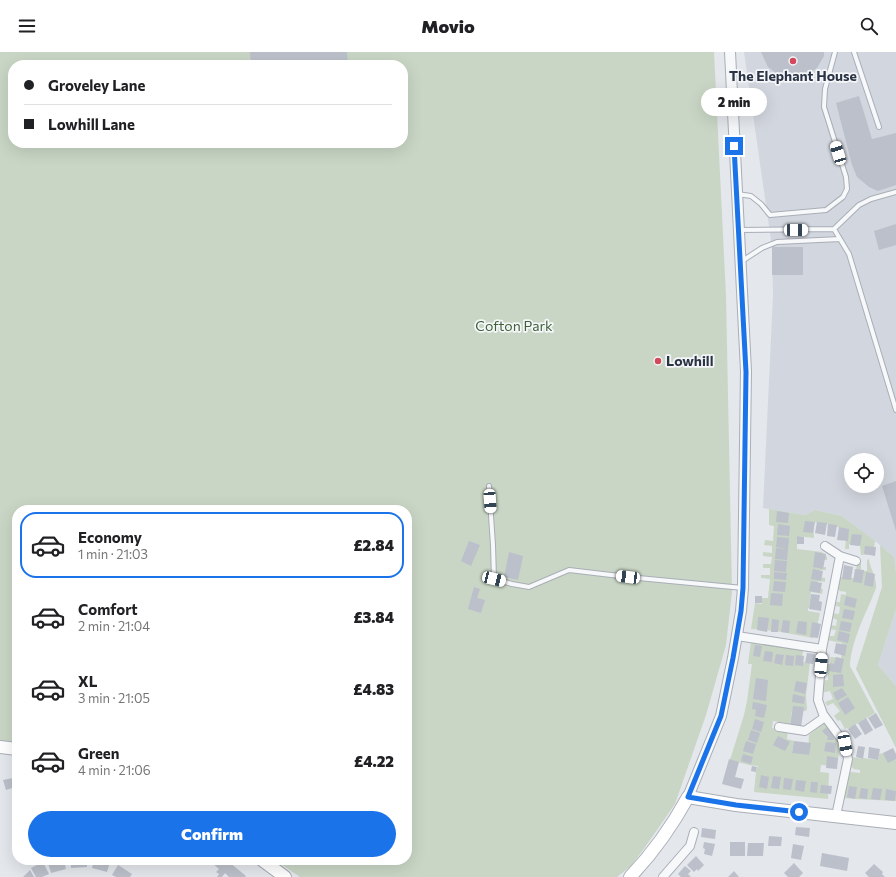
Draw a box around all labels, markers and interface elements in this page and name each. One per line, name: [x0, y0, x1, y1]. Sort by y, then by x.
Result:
icon: menu: [16, 15, 38, 37]
text: Movio: [421, 15, 475, 37]
icon: search: [858, 15, 880, 37]
marker: The Elephant House: [788, 56, 798, 66]
place label: The Elephant House: [729, 67, 857, 84]
text: Groveley Lane: [48, 76, 145, 94]
callout: 2 min: [701, 88, 767, 116]
text: 2 min: [718, 94, 750, 110]
text: Lowhill Lane: [48, 115, 135, 133]
route end: [725, 137, 743, 155]
car: [829, 140, 847, 166]
car: [784, 224, 808, 236]
park label: Cofton Park: [475, 317, 553, 334]
place label: Lowhill: [666, 352, 713, 369]
marker: Lowhill: [653, 356, 663, 366]
map controls: [844, 453, 884, 493]
button: locate: [844, 453, 884, 493]
car: [483, 489, 497, 513]
icon: car: [30, 527, 66, 563]
text: Economy: [78, 528, 142, 546]
text: £2.84: [353, 536, 394, 554]
text: 1 min · 21:03: [78, 546, 148, 562]
car: [481, 570, 507, 588]
car: [615, 570, 641, 584]
icon: car: [30, 599, 66, 635]
text: Comfort: [78, 600, 138, 618]
text: £3.84: [353, 608, 394, 626]
text: 2 min · 21:04: [78, 618, 150, 634]
car: [814, 653, 828, 677]
icon: car: [30, 671, 66, 707]
text: XL: [78, 672, 97, 690]
text: £4.83: [353, 680, 394, 698]
text: 3 min · 21:05: [78, 690, 150, 706]
car: [837, 731, 853, 757]
icon: car: [30, 743, 66, 779]
text: Green: [78, 744, 119, 762]
text: £4.22: [354, 752, 394, 770]
text: 4 min · 21:06: [78, 762, 151, 778]
route start: [790, 803, 808, 821]
button: Confirm: [28, 811, 396, 857]

